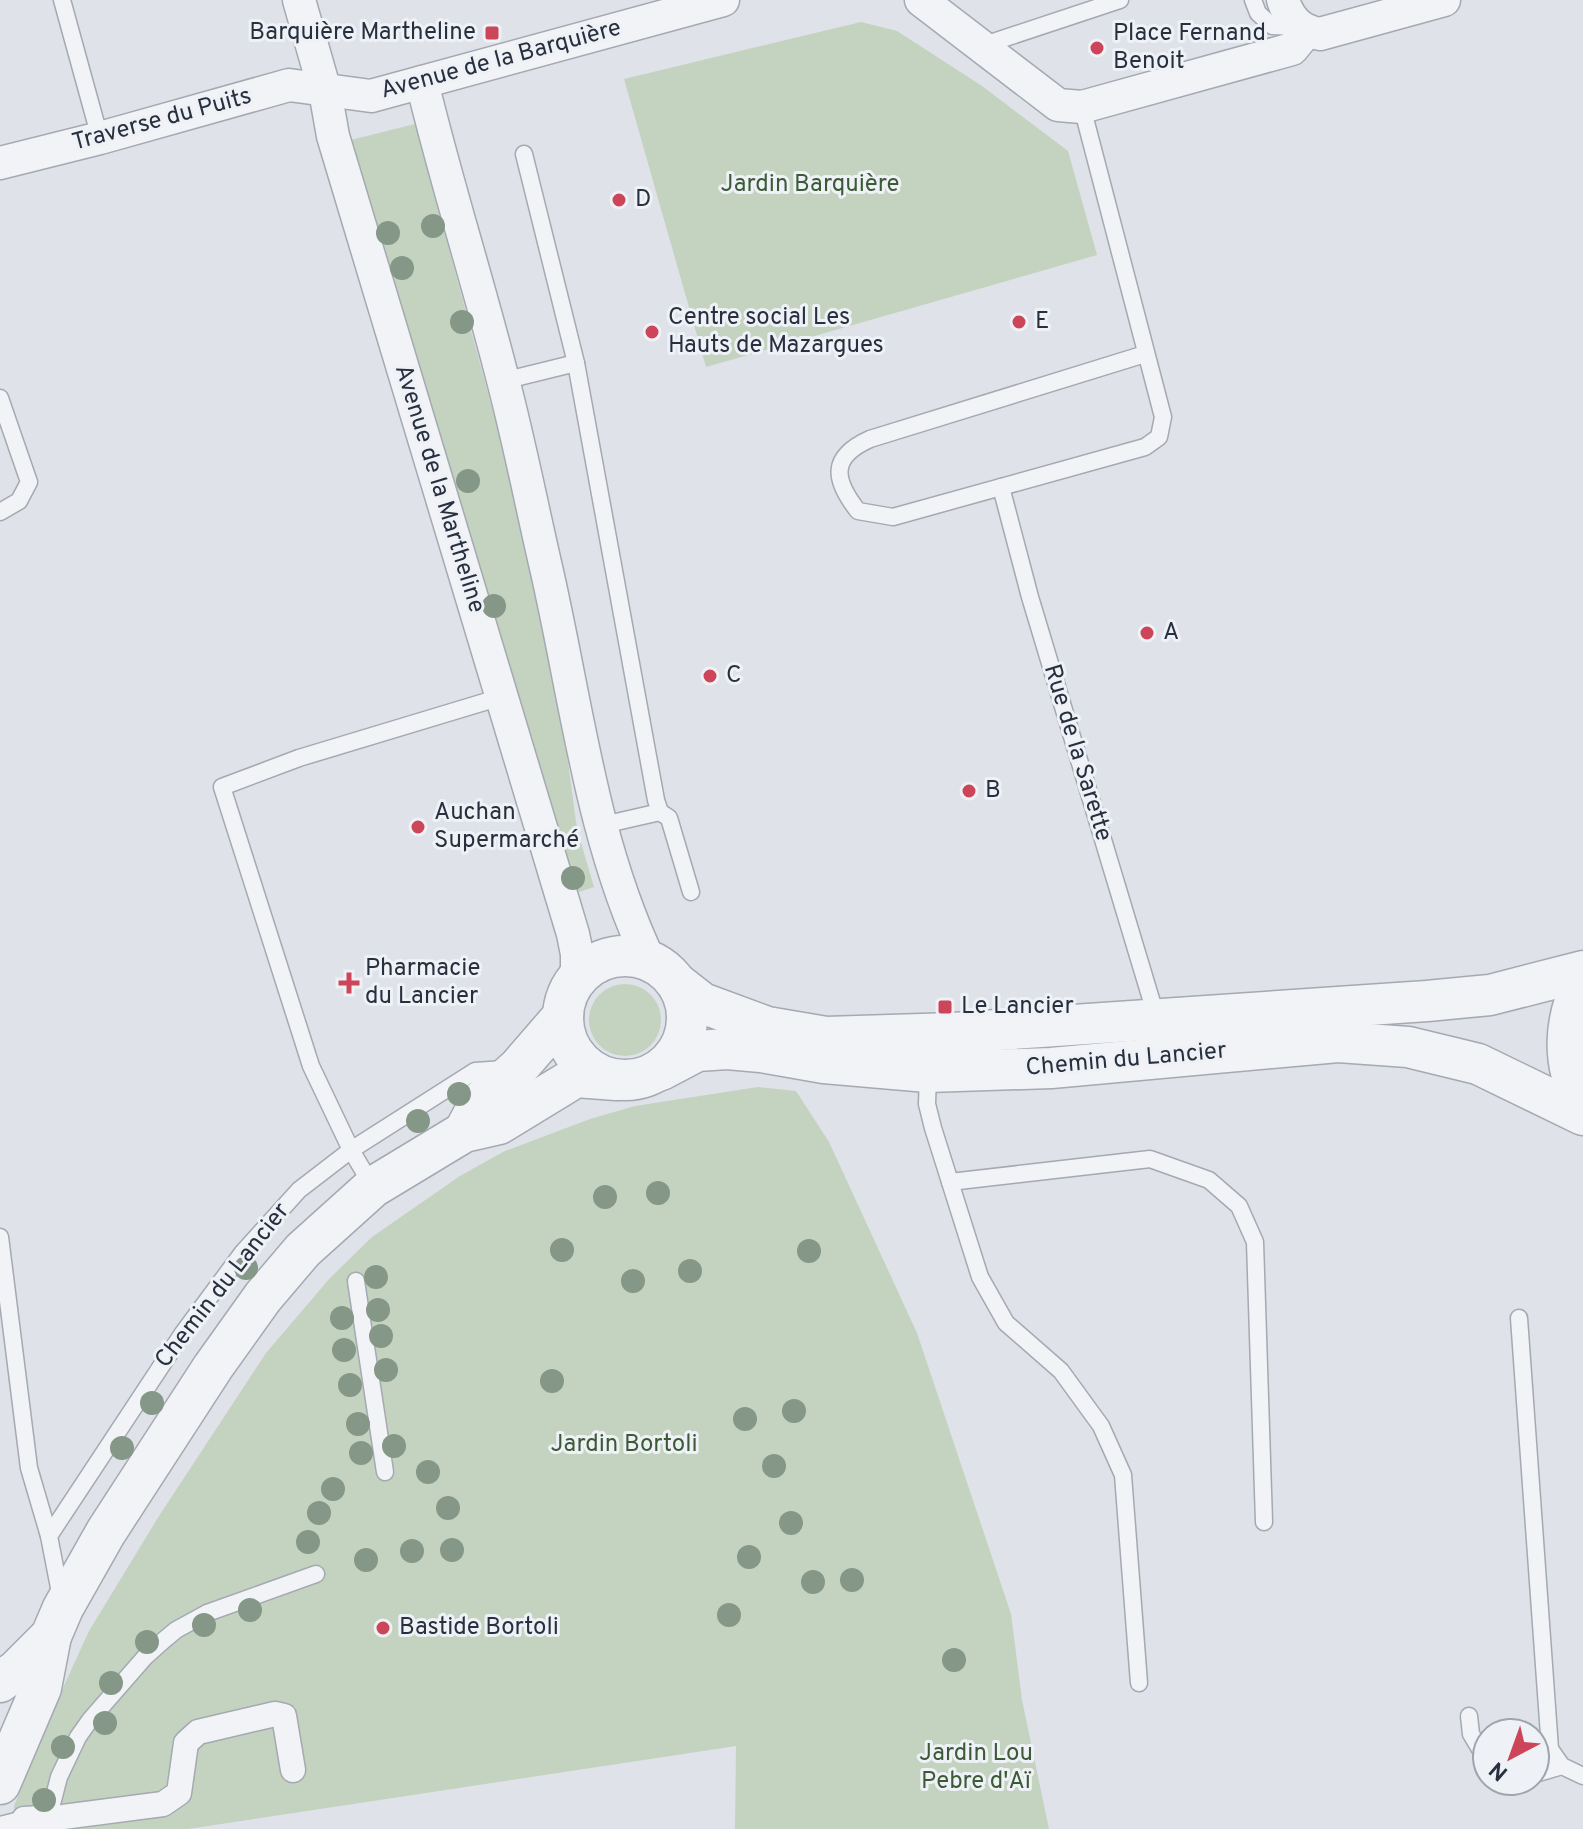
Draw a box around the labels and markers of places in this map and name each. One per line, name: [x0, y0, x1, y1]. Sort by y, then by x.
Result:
place label: Barquière Martheline: [249, 18, 476, 48]
place label: Place Fernand Benoit: [1113, 19, 1266, 77]
marker: Barquière Martheline: [483, 24, 501, 42]
marker: Place Fernand Benoit: [1088, 39, 1106, 57]
place label: D: [635, 185, 651, 215]
marker: D: [610, 191, 628, 209]
place label: Centre social Les Hauts de Mazargues: [668, 303, 884, 361]
place label: E: [1035, 307, 1049, 337]
marker: E: [1010, 313, 1028, 331]
marker: Centre social Les Hauts de Mazargues: [643, 323, 661, 341]
place label: A: [1163, 618, 1179, 648]
marker: A: [1138, 624, 1156, 642]
place label: C: [726, 661, 742, 691]
marker: C: [701, 667, 719, 685]
place label: B: [985, 776, 1001, 806]
marker: B: [960, 782, 978, 800]
place label: Auchan Supermarché: [434, 798, 579, 856]
marker: Auchan Supermarché: [409, 818, 427, 836]
place label: Pharmacie du Lancier: [365, 954, 480, 1012]
marker: Pharmacie du Lancier: [340, 974, 358, 992]
place label: Le Lancier: [961, 992, 1074, 1022]
marker: Le Lancier: [936, 998, 954, 1016]
place label: Bastide Bortoli: [399, 1613, 559, 1643]
marker: Bastide Bortoli: [374, 1619, 392, 1637]

